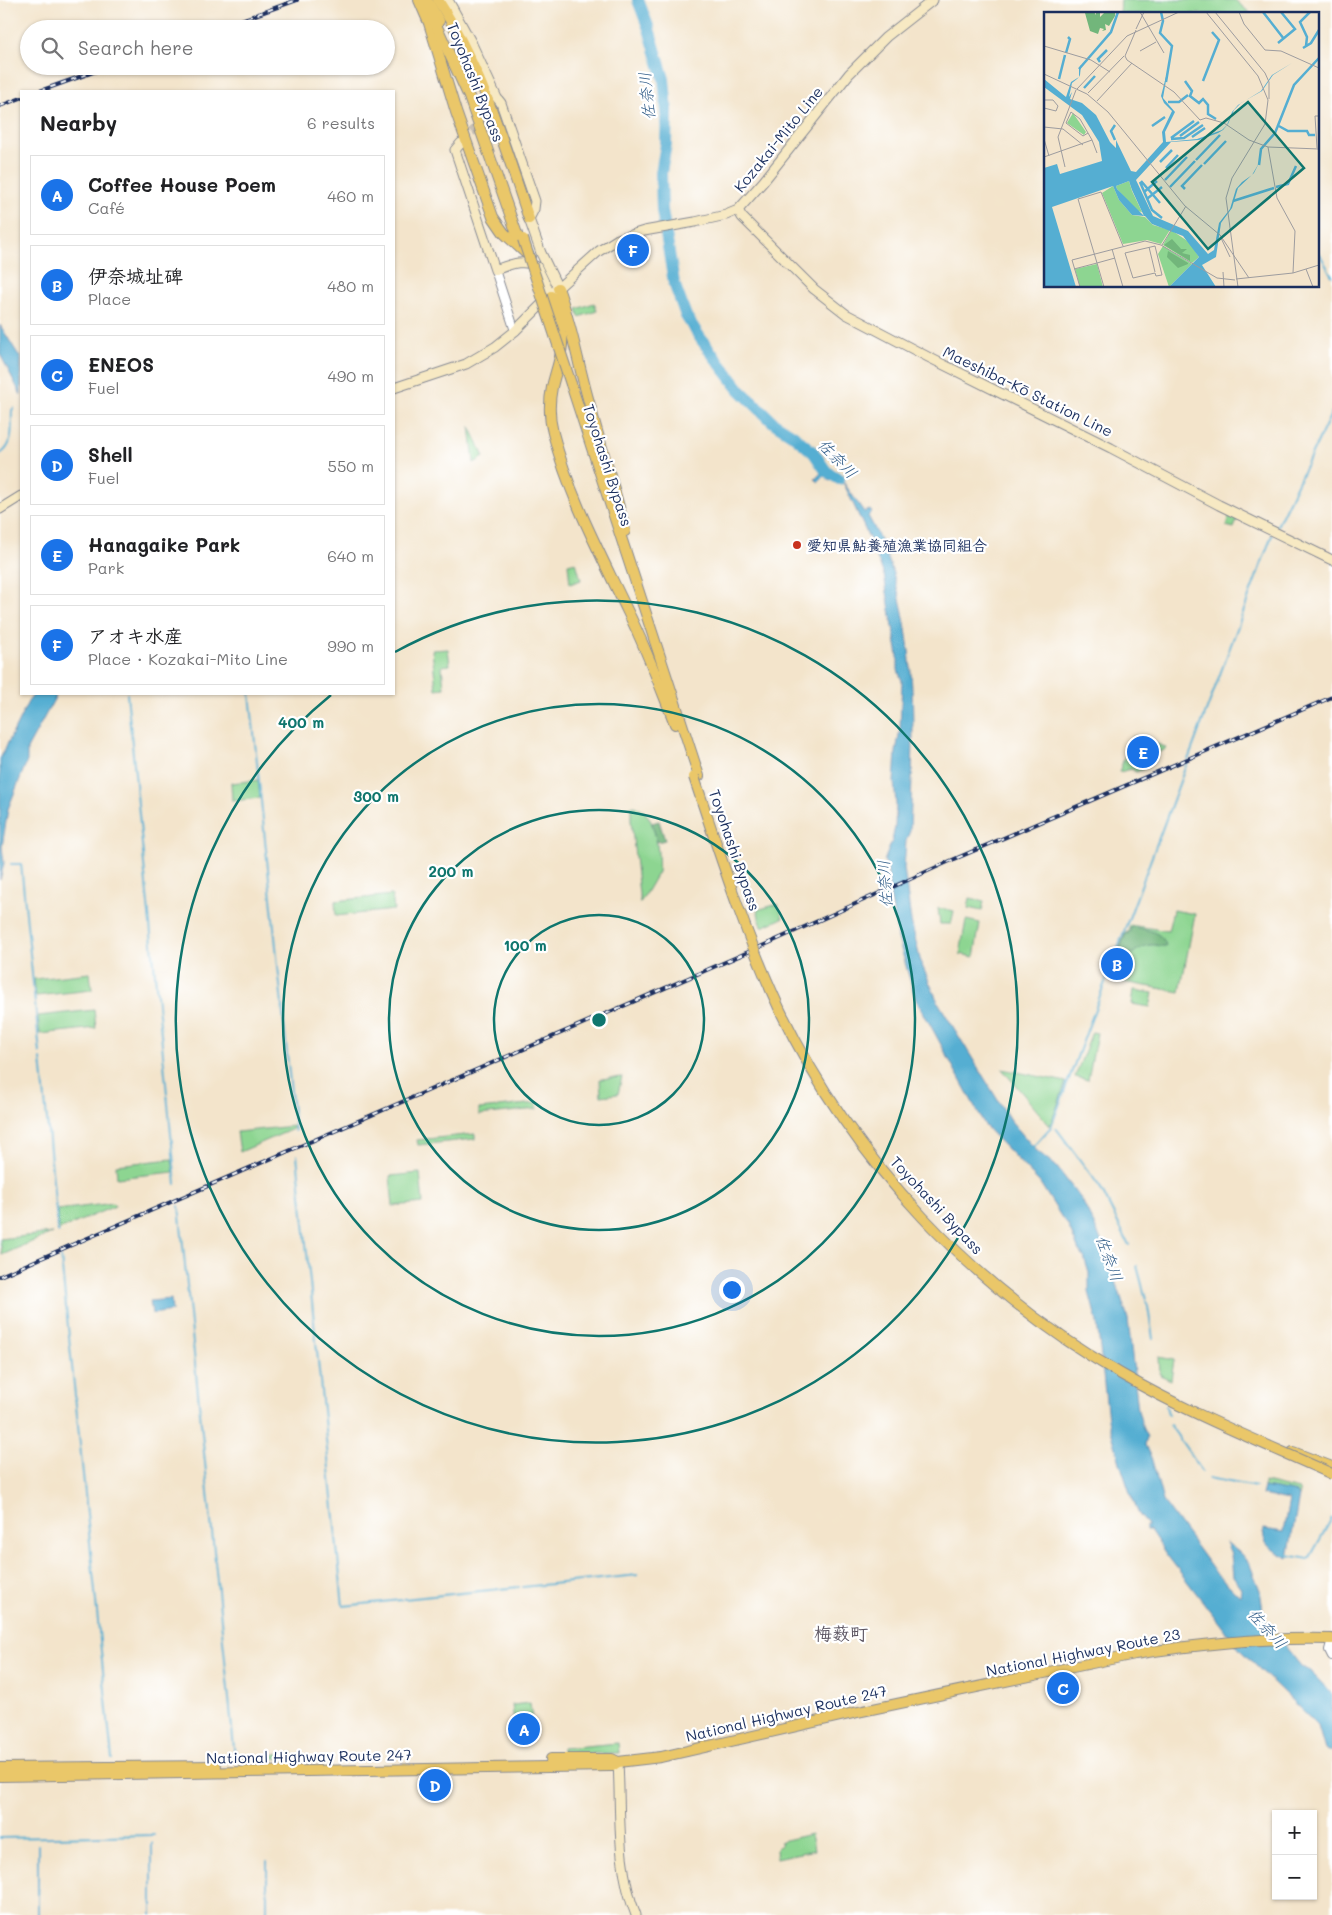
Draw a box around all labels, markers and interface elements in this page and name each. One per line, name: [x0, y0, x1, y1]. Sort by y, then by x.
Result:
inset map: [1044, 12, 1320, 288]
street label: Toyohashi Bypass: [443, 19, 509, 145]
search box: [20, 20, 395, 75]
icon: search: [38, 34, 66, 62]
text: Search here: [78, 35, 194, 60]
water label: 佐奈川: [633, 71, 659, 121]
street label: Kozakai-Mito Line: [729, 82, 827, 196]
text: Nearby: [40, 109, 117, 136]
text: 6 results: [307, 112, 375, 133]
text: Coffee House Poem: [88, 172, 276, 197]
text: A: [51, 185, 63, 206]
text: 460 m: [327, 185, 374, 206]
text: Café: [88, 197, 125, 218]
pin: F: [617, 231, 649, 269]
text: 伊奈城址碑: [88, 263, 183, 288]
text: B: [52, 275, 62, 296]
text: 480 m: [327, 275, 374, 296]
text: Place: [88, 288, 131, 309]
street label: Maeshiba-Kō Station Line: [940, 341, 1116, 441]
text: ENEOS: [88, 352, 154, 377]
text: C: [51, 365, 63, 386]
text: 490 m: [327, 365, 374, 386]
text: Fuel: [88, 377, 120, 398]
street label: Toyohashi Bypass: [579, 401, 637, 529]
water label: 佐奈川: [814, 433, 862, 483]
text: Shell: [88, 442, 133, 467]
text: D: [51, 455, 63, 476]
text: 550 m: [328, 455, 374, 476]
text: Fuel: [88, 467, 120, 488]
text: Hanagaike Park: [88, 532, 240, 557]
place label: 愛知県鮎養殖漁業協同組合: [807, 535, 987, 555]
marker: 愛知県鮎養殖漁業協同組合: [791, 539, 803, 551]
text: E: [52, 545, 62, 566]
text: 640 m: [327, 545, 374, 566]
text: Park: [88, 557, 124, 578]
text: アオキ水産: [88, 623, 183, 648]
text: F: [52, 635, 62, 656]
text: 990 m: [327, 635, 374, 656]
text: Place · Kozakai-Mito Line: [88, 648, 288, 669]
text: 400 m: [278, 712, 324, 732]
pin: E: [1127, 733, 1159, 771]
text: 300 m: [353, 786, 399, 806]
street label: Toyohashi Bypass: [705, 787, 765, 913]
water label: 佐奈川: [872, 859, 896, 909]
text: 200 m: [429, 861, 474, 881]
text: 100 m: [503, 935, 547, 955]
pin: B: [1101, 945, 1133, 983]
centre of rings: [590, 1011, 608, 1029]
street label: Toyohashi Bypass: [886, 1152, 988, 1258]
water label: 佐奈川: [1092, 1232, 1128, 1284]
your location: [719, 1277, 745, 1303]
water label: 佐奈川: [1244, 1603, 1292, 1653]
district label: 梅薮町: [814, 1621, 868, 1645]
street label: National Highway Route 23: [984, 1623, 1182, 1681]
pin: C: [1047, 1669, 1079, 1707]
street label: National Highway Route 247: [684, 1680, 888, 1746]
pin: A: [508, 1710, 540, 1748]
street label: National Highway Route 247: [206, 1744, 412, 1768]
pin: D: [419, 1766, 451, 1804]
map controls: [1272, 1810, 1317, 1900]
button: +: [1272, 1810, 1317, 1855]
button: −: [1272, 1855, 1317, 1900]

